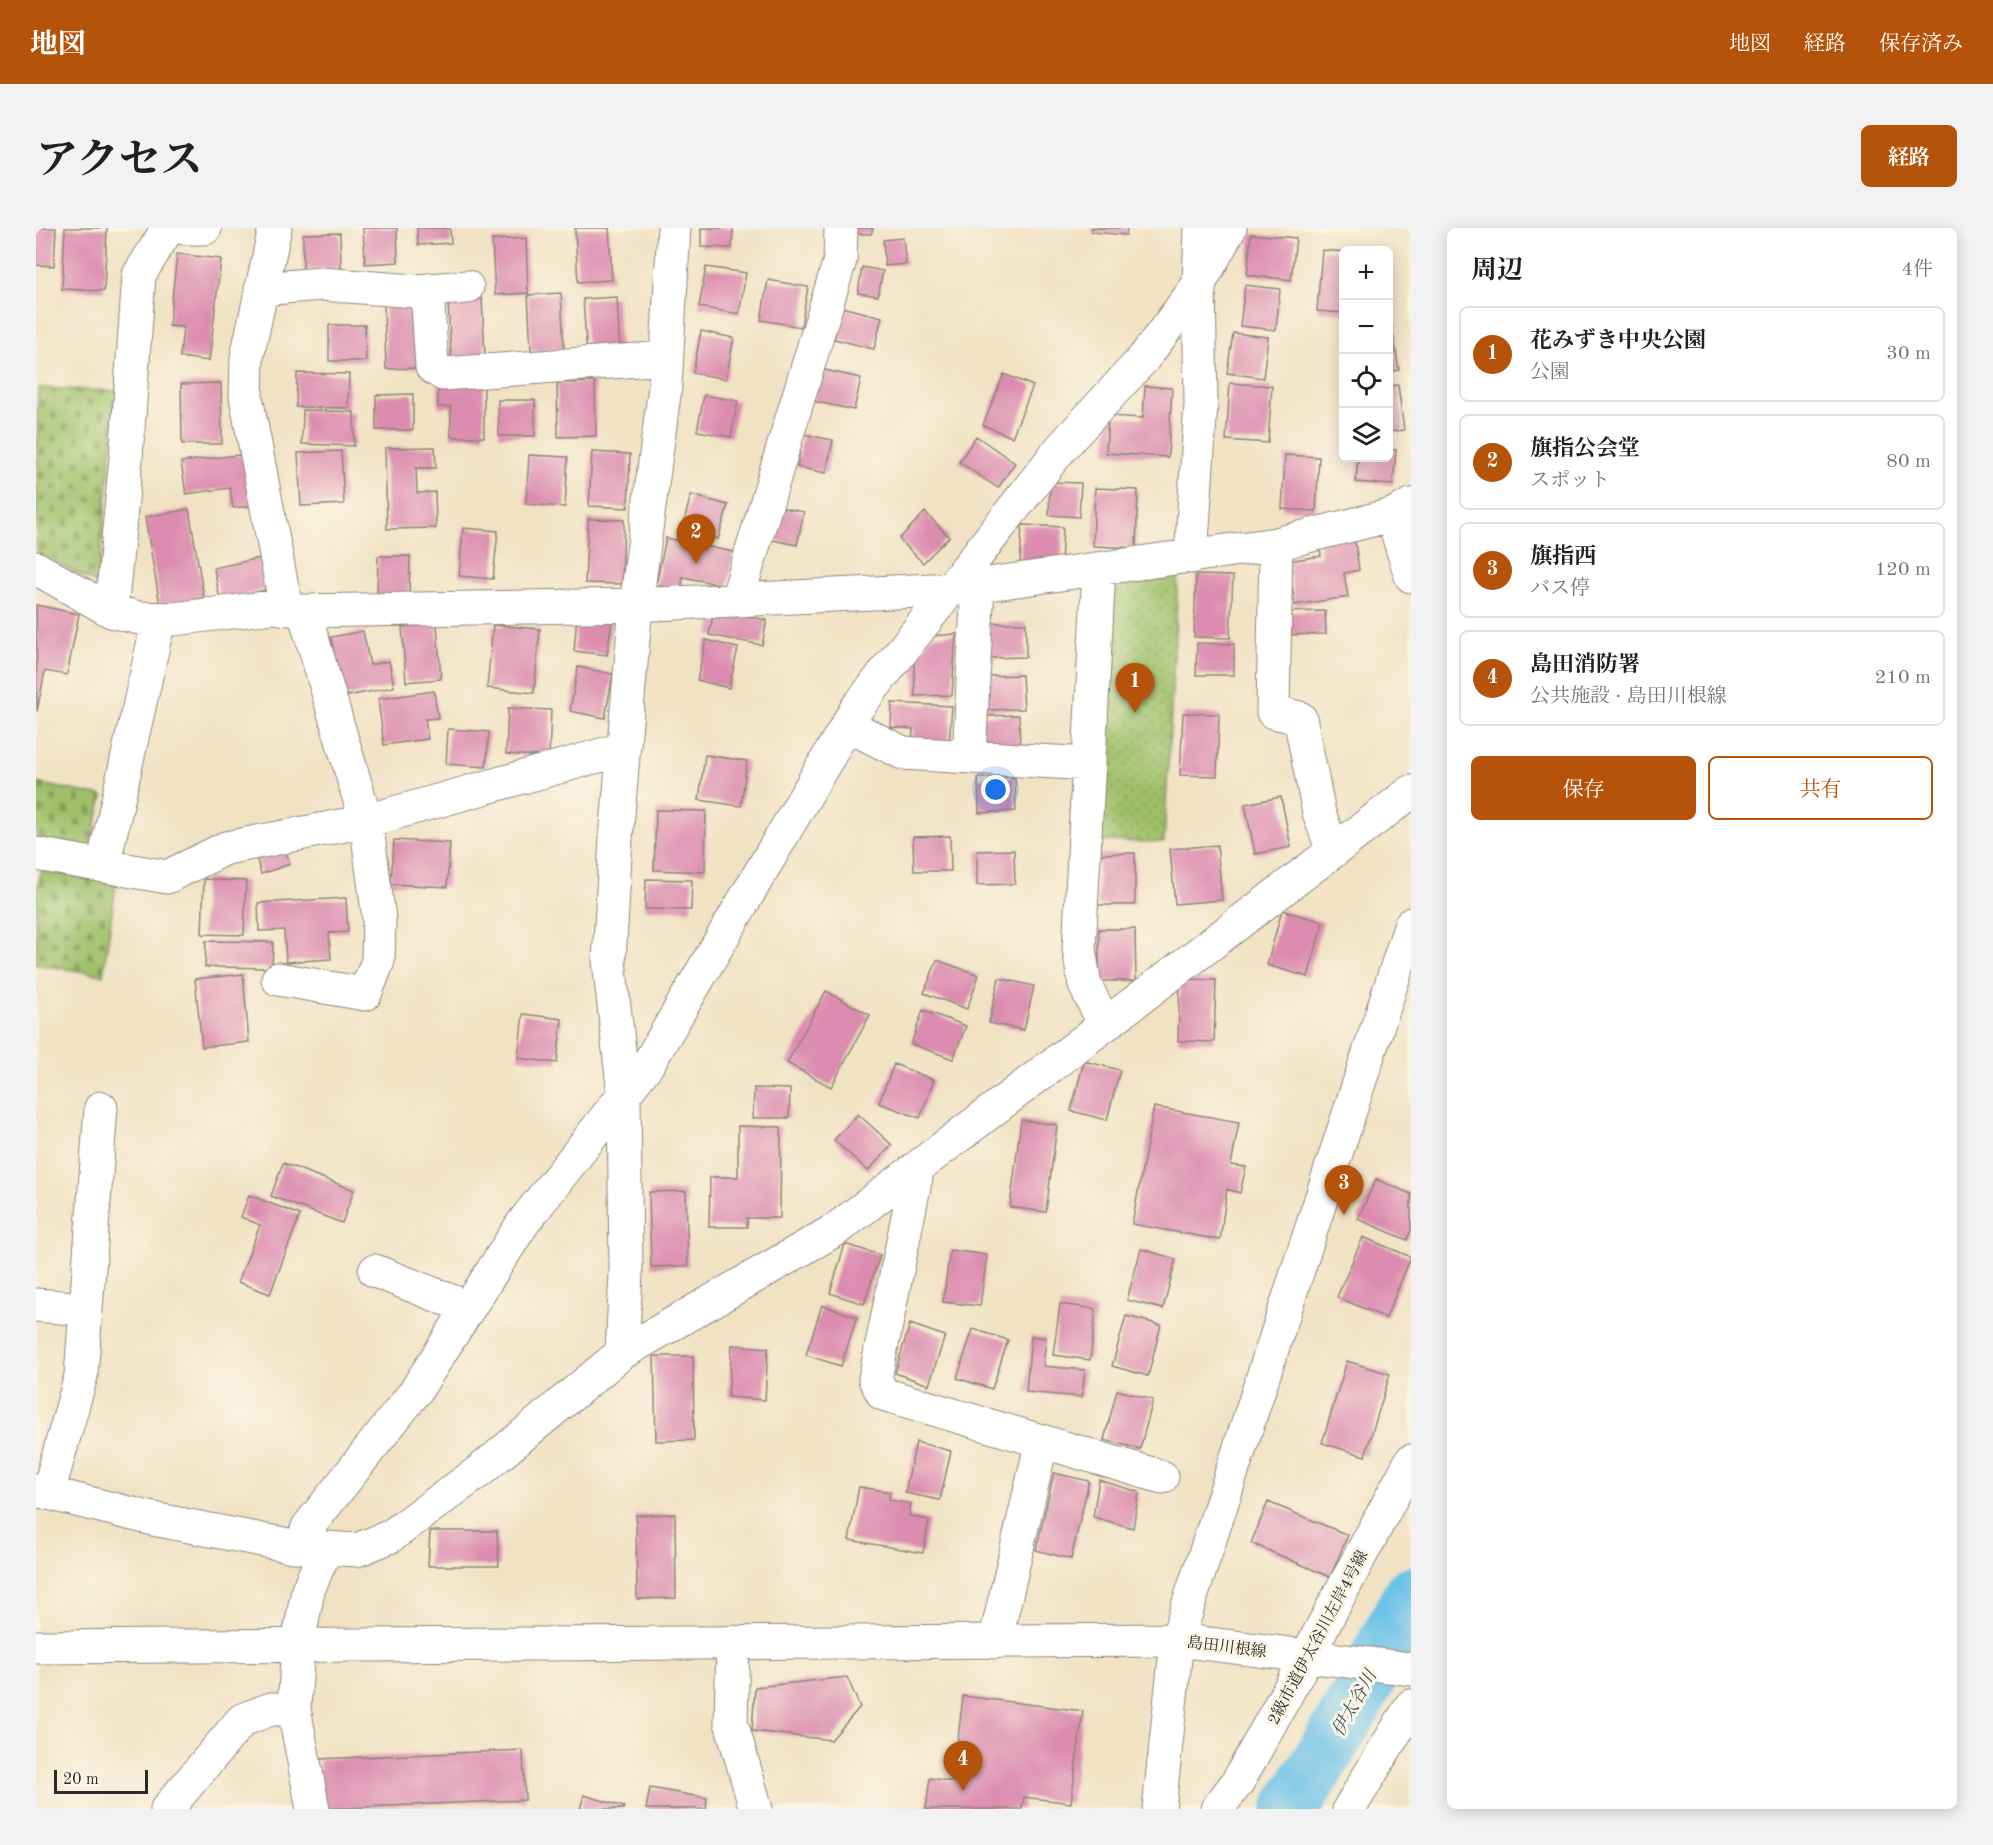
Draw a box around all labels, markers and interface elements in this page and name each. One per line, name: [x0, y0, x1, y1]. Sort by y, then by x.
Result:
text: 地図: [30, 32, 86, 60]
text: 地図: [1729, 34, 1771, 55]
text: 経路: [1804, 34, 1846, 55]
text: 保存済み: [1879, 34, 1963, 55]
button: 経路: [1861, 125, 1957, 187]
text: アクセス: [36, 141, 203, 183]
map controls: [1339, 246, 1393, 462]
button: +: [1339, 246, 1393, 300]
text: 周辺: [1471, 258, 1523, 284]
text: 4件: [1901, 260, 1933, 280]
button: −: [1339, 300, 1393, 354]
text: 花みずき中央公園: [1530, 330, 1706, 352]
text: 1: [1487, 344, 1498, 364]
text: 30 m: [1886, 344, 1931, 364]
button: locate: [1339, 354, 1393, 408]
text: 公園: [1530, 363, 1570, 383]
button: layers: [1339, 408, 1393, 462]
text: 旗指公会堂: [1530, 438, 1640, 460]
text: 2: [1487, 452, 1498, 472]
text: 80 m: [1886, 452, 1931, 472]
text: スポット: [1530, 471, 1610, 491]
pin: 2: [676, 514, 716, 564]
text: 旗指西: [1530, 546, 1596, 568]
text: 3: [1487, 560, 1498, 580]
text: 120 m: [1875, 560, 1931, 580]
text: バス停: [1530, 579, 1590, 599]
text: 島田消防署: [1530, 654, 1640, 676]
pin: 1: [1116, 664, 1154, 713]
text: 4: [1487, 668, 1498, 688]
text: 210 m: [1875, 668, 1931, 688]
text: 公共施設 · 島田川根線: [1530, 687, 1727, 707]
button: 保存: [1471, 756, 1696, 820]
button: 共有: [1708, 756, 1933, 820]
your location: [981, 775, 1010, 804]
pin: 3: [1324, 1166, 1364, 1215]
street label: 2級市道伊太谷川左岸4号線: [1263, 1547, 1371, 1727]
street label: 島田川根線: [1186, 1633, 1268, 1661]
water label: 伊太谷川: [1327, 1666, 1381, 1740]
pin: 4: [944, 1742, 982, 1791]
scale bar: [54, 1767, 148, 1794]
text: 20 m: [63, 1772, 99, 1788]

